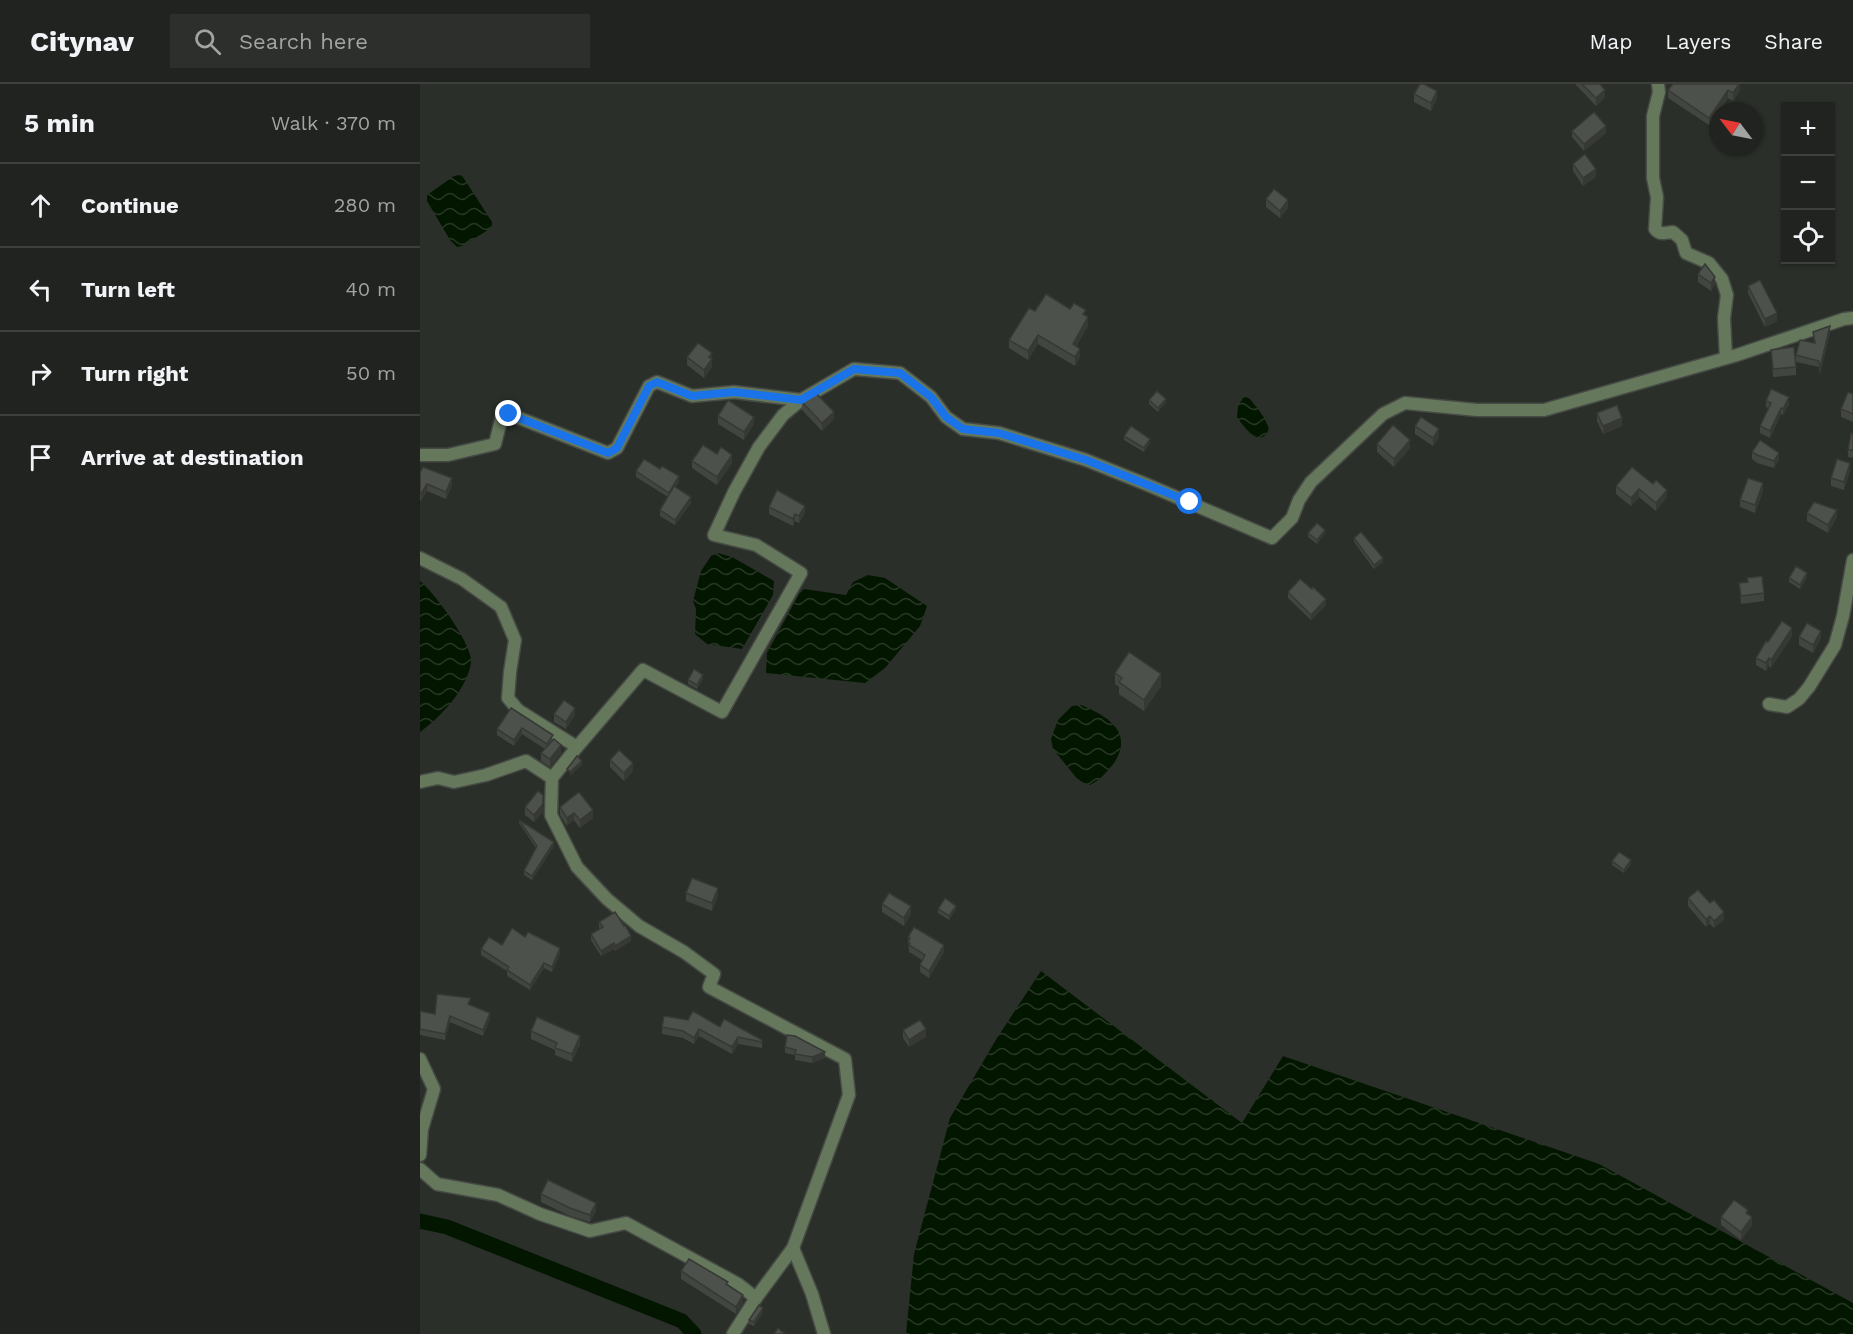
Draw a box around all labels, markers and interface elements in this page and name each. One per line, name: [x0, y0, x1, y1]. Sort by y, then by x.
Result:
search box: [170, 14, 590, 68]
text: Citynav: [30, 25, 134, 58]
icon: search: [191, 25, 224, 58]
text: Search here: [239, 29, 368, 54]
text: Map: [1589, 29, 1632, 54]
text: Layers: [1665, 29, 1731, 54]
text: Share: [1764, 29, 1823, 54]
north arrow: [1709, 102, 1763, 156]
map controls: [1781, 102, 1835, 264]
button: +: [1781, 102, 1835, 156]
text: 5 min: [24, 108, 95, 138]
text: Walk · 370 m: [271, 111, 396, 135]
button: −: [1781, 156, 1835, 210]
icon: ahead: [24, 189, 57, 222]
text: Continue: [81, 193, 179, 218]
text: 280 m: [334, 193, 396, 217]
button: locate: [1781, 210, 1835, 264]
icon: left: [24, 273, 57, 306]
text: Turn left: [81, 277, 175, 302]
text: 40 m: [345, 277, 396, 301]
icon: right: [24, 357, 57, 390]
text: Turn right: [81, 361, 188, 386]
text: 50 m: [346, 361, 396, 385]
route end: [495, 400, 521, 426]
icon: arrive: [24, 441, 57, 474]
text: Arrive at destination: [81, 445, 304, 470]
route start: [1176, 488, 1202, 514]

